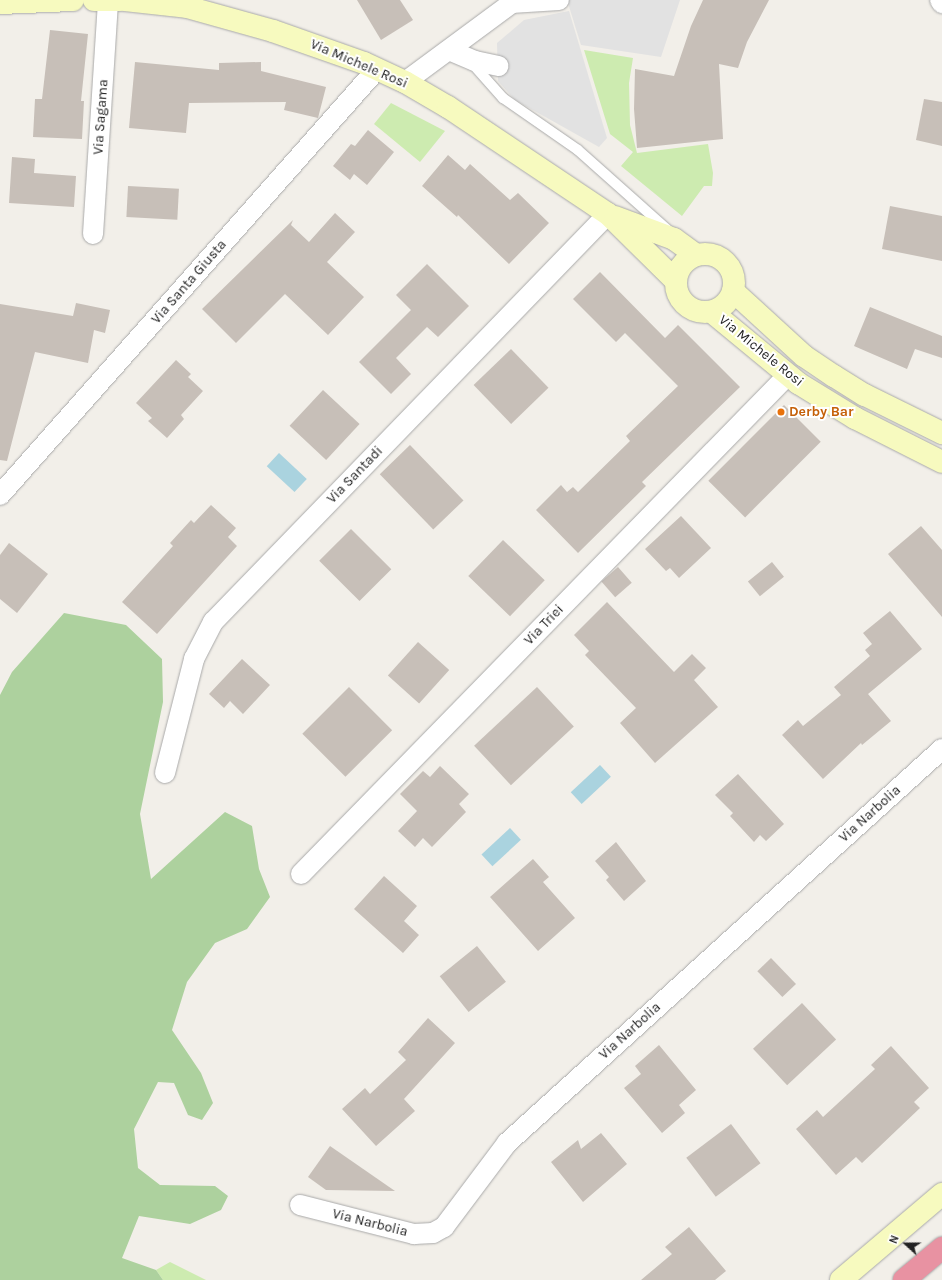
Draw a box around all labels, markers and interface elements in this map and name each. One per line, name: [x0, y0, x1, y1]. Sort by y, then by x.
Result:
street label: Via Michele Rosi: [308, 36, 410, 92]
street label: Via Sagama: [90, 79, 112, 155]
street label: Via Santa Giusta: [148, 236, 230, 328]
street label: Via Michele Rosi: [715, 312, 807, 390]
place label: Derby Bar: [789, 404, 853, 420]
marker: Derby Bar: [776, 407, 786, 417]
street label: Via Santadi: [324, 443, 386, 507]
street label: Via Triei: [521, 601, 567, 649]
street label: Via Narbolia: [836, 782, 904, 846]
street label: Via Narbolia: [596, 999, 664, 1063]
street label: Via Narbolia: [331, 1206, 409, 1240]
north arrow: [886, 1224, 926, 1264]
text: N: [887, 1234, 902, 1246]

